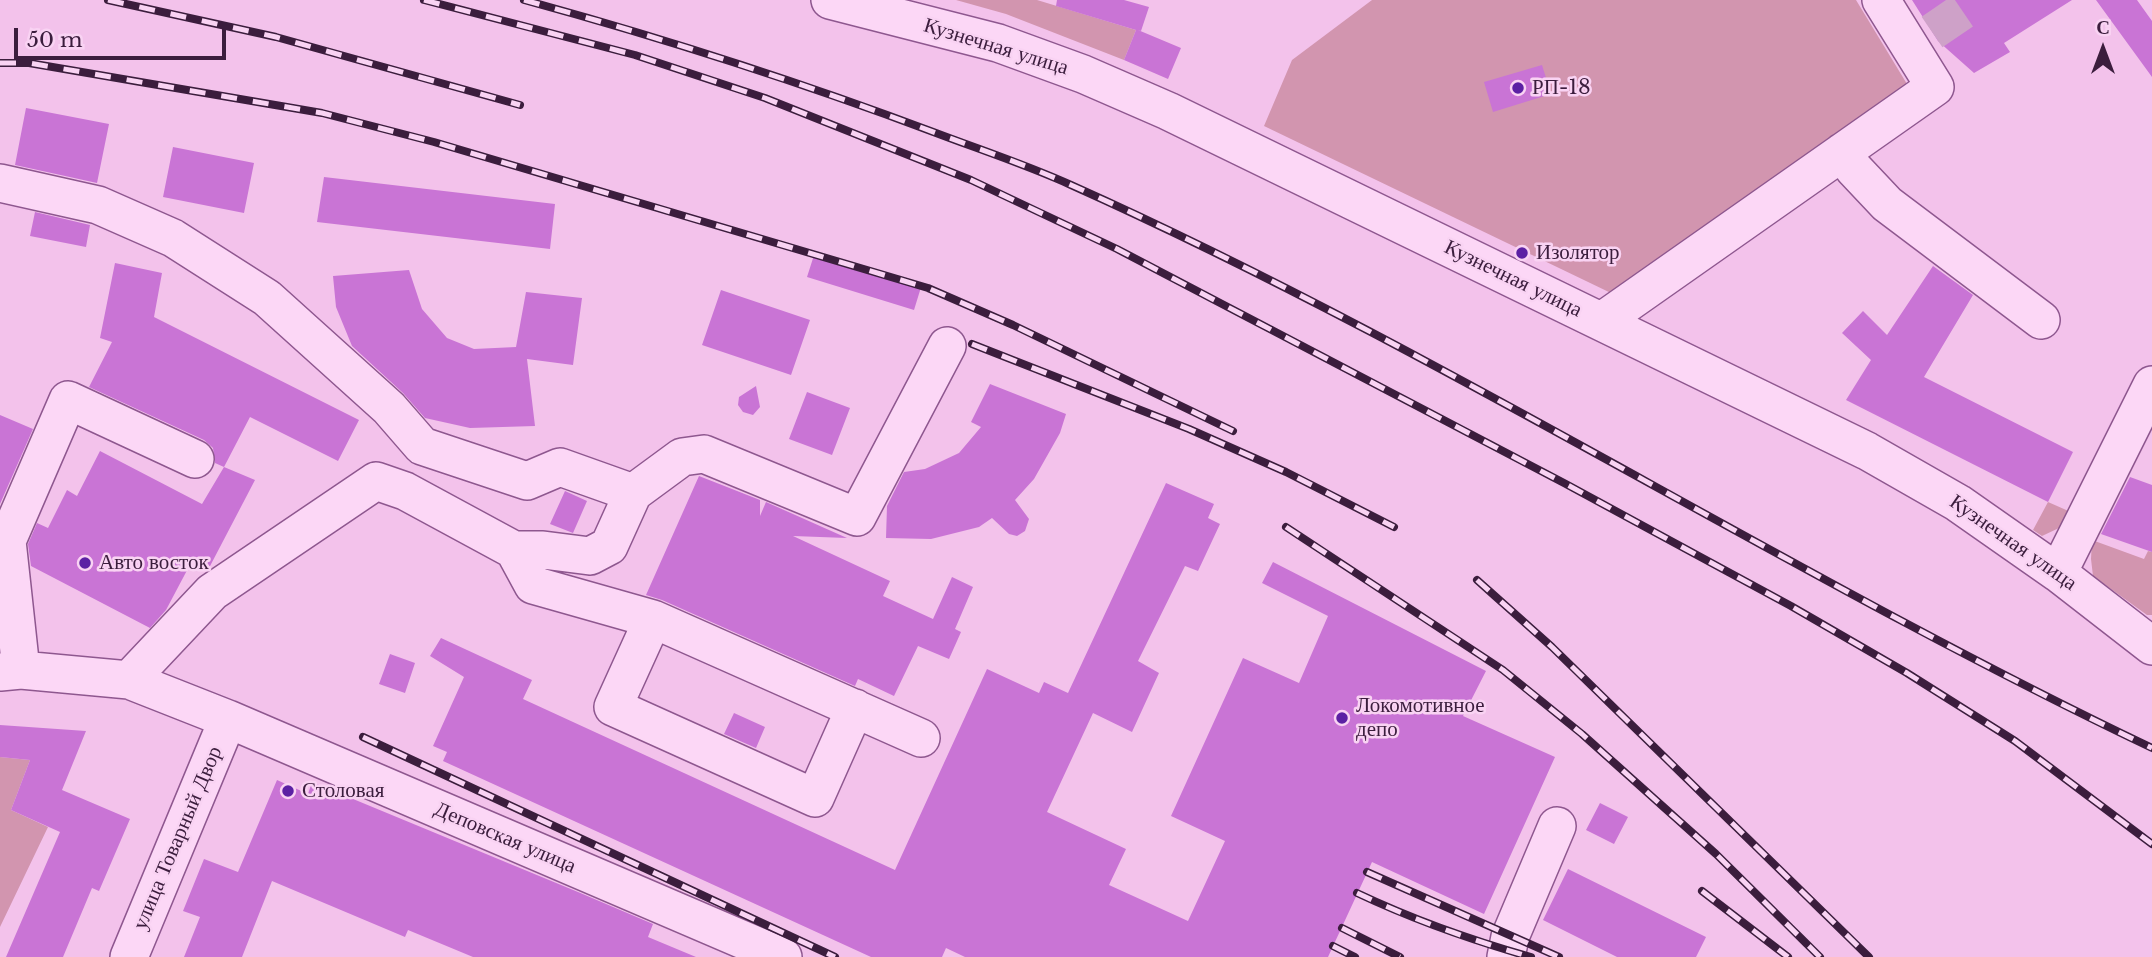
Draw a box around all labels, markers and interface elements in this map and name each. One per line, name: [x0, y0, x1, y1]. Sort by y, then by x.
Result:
street label: Кузнечная улица: [921, 13, 1071, 81]
scale bar: [18, 14, 229, 58]
north arrow: [2068, 14, 2138, 84]
text: С: [2096, 16, 2110, 39]
text: 50 m: [27, 27, 82, 53]
place label: РП-18: [1532, 75, 1591, 101]
marker: РП-18: [1510, 80, 1526, 96]
street label: Кузнечная улица: [1440, 235, 1586, 323]
place label: Изолятор: [1536, 240, 1620, 266]
marker: Изолятор: [1514, 245, 1530, 261]
street label: Кузнечная улица: [1944, 490, 2082, 596]
place label: Авто восток: [99, 550, 209, 576]
marker: Авто восток: [77, 555, 93, 571]
place label: Локомотивное депо: [1356, 693, 1485, 743]
marker: Локомотивное депо: [1334, 710, 1350, 726]
street label: улица Товарный Двор: [128, 742, 228, 934]
place label: Столовая: [302, 778, 384, 804]
marker: Столовая: [280, 783, 296, 799]
street label: Деповская улица: [430, 797, 580, 879]

